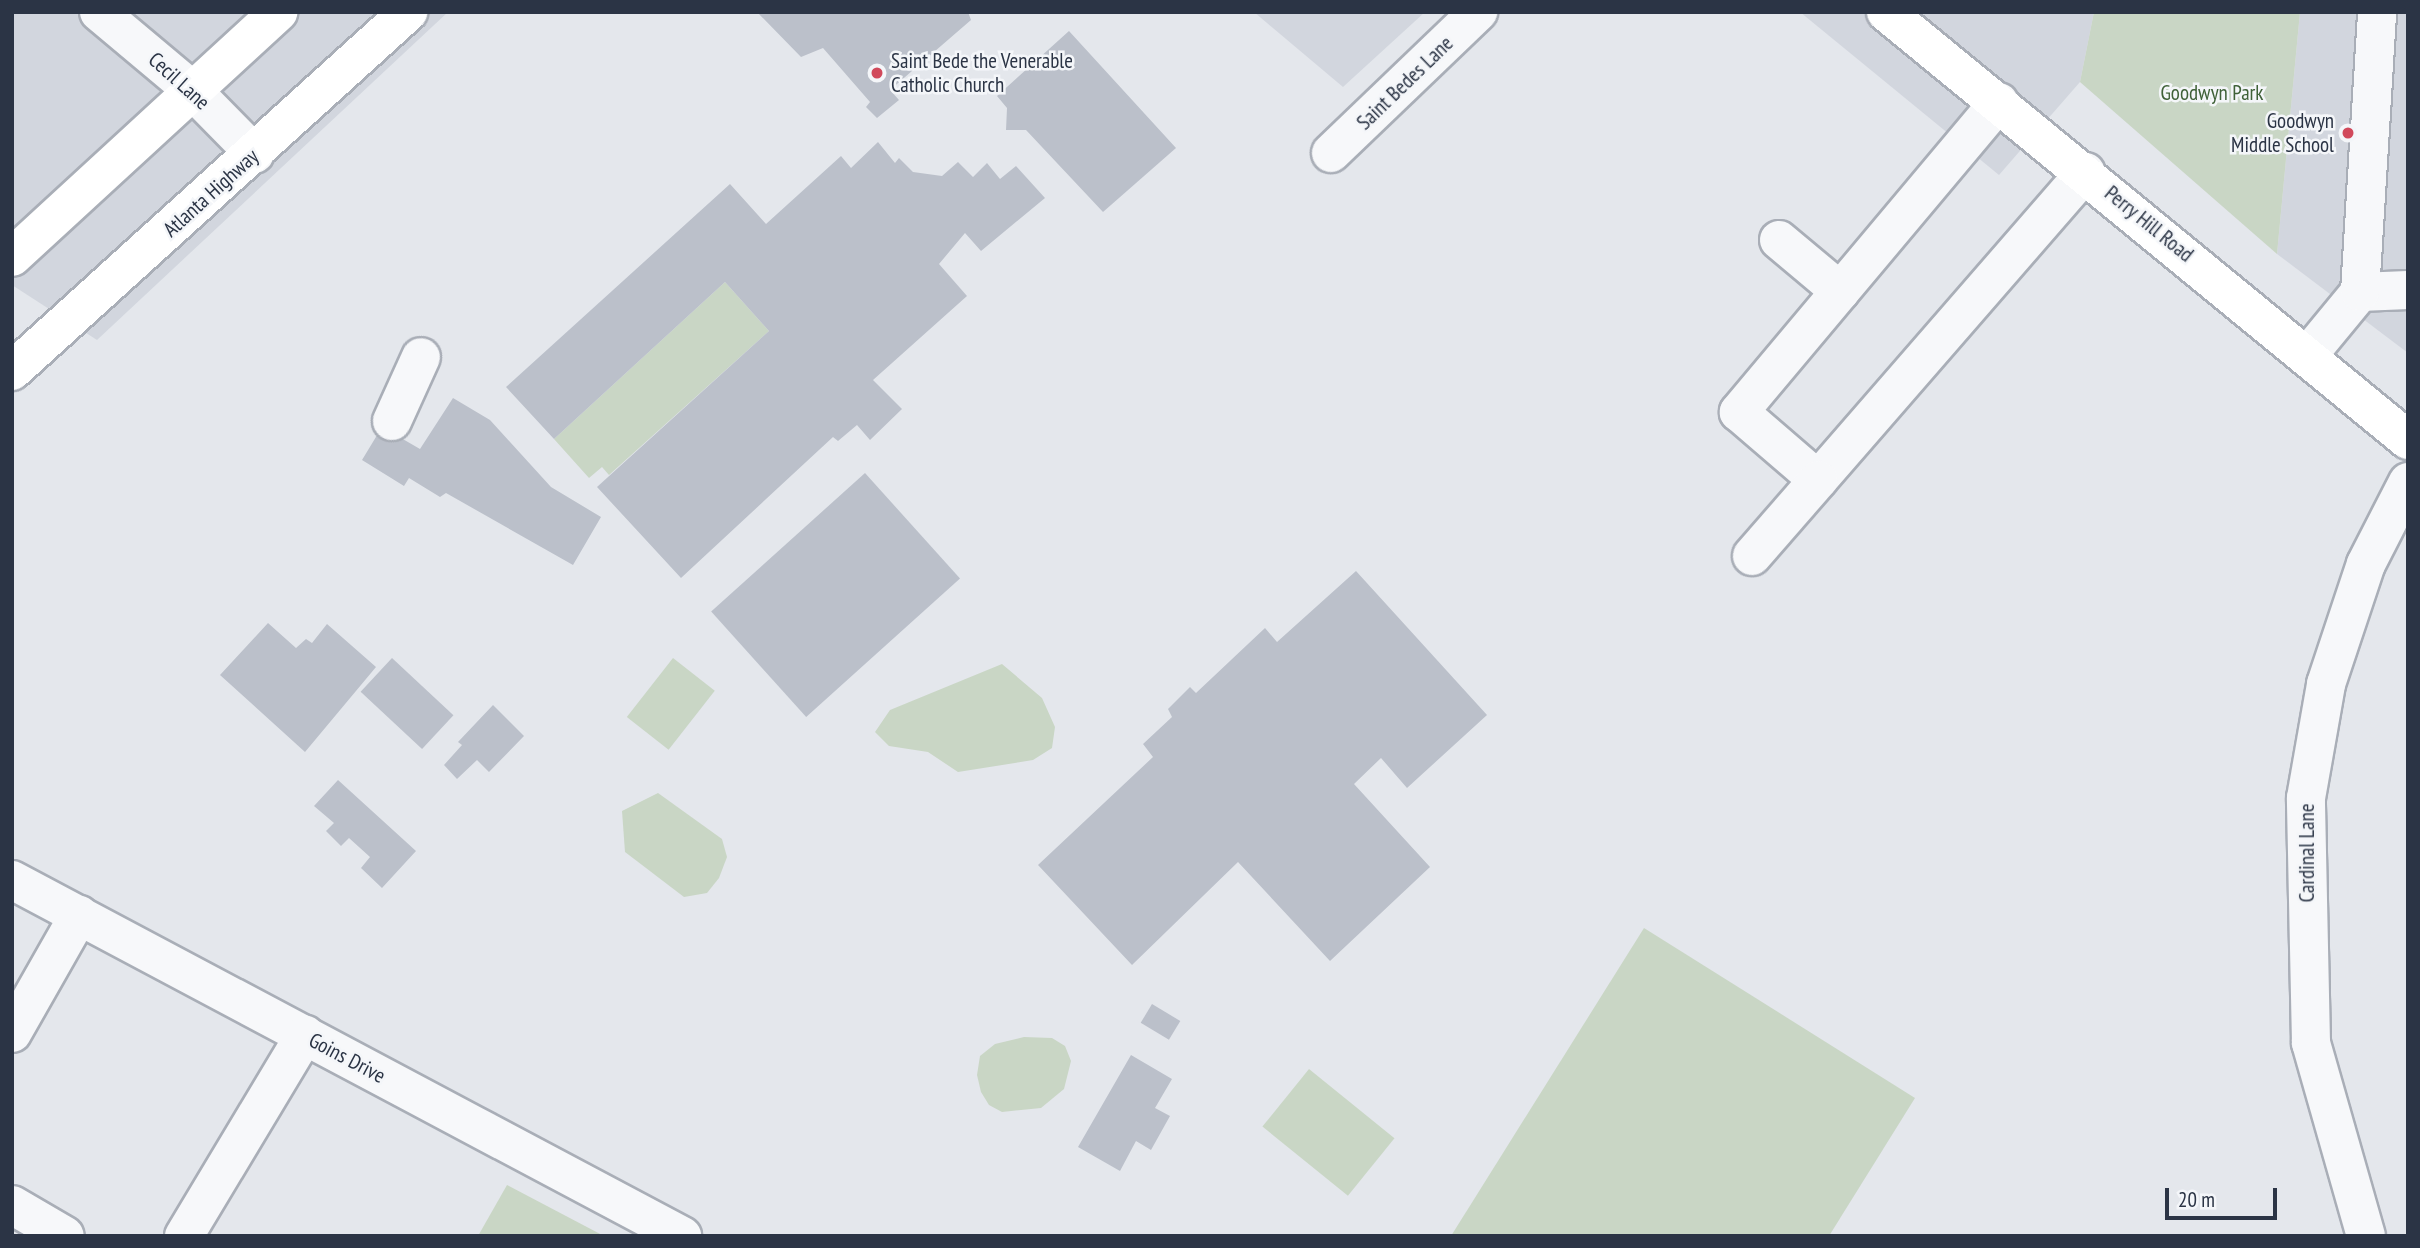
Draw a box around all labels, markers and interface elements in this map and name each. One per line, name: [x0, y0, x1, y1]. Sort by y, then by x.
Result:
street label: Saint Bedes Lane: [1352, 31, 1458, 135]
street label: Cecil Lane: [143, 47, 215, 115]
place label: Saint Bede the Venerable Catholic Church: [891, 48, 1073, 98]
marker: Saint Bede the Venerable Catholic Church: [869, 65, 885, 81]
park label: Goodwyn Park: [2161, 80, 2263, 106]
place label: Goodwyn Middle School: [2231, 108, 2334, 158]
marker: Goodwyn Middle School: [2340, 125, 2356, 141]
street label: Atlanta Highway: [158, 144, 264, 242]
street label: Perry Hill Road: [2099, 180, 2199, 268]
street label: Cardinal Lane: [2294, 804, 2320, 902]
street label: Goins Drive: [304, 1027, 390, 1089]
scale bar: [2168, 1174, 2280, 1218]
text: 20 m: [2178, 1186, 2215, 1213]

